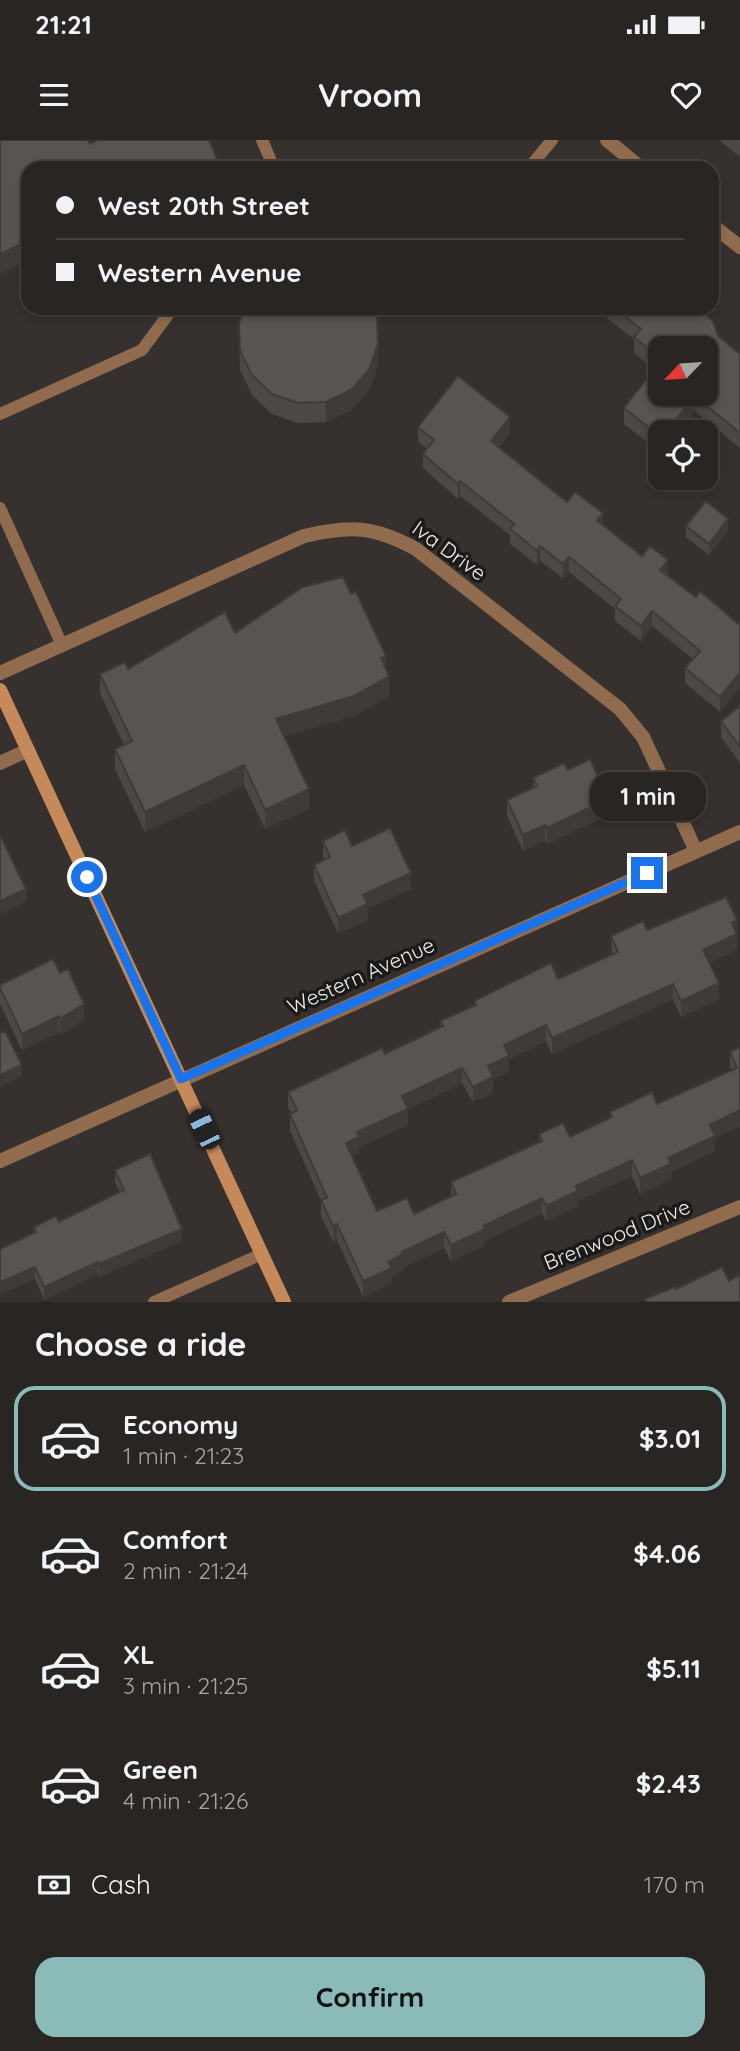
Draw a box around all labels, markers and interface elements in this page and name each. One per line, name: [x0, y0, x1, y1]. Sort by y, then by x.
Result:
text: 21:21: [35, 8, 92, 41]
text: Vroom: [318, 75, 422, 115]
icon: menu: [35, 76, 73, 114]
icon: heart: [667, 76, 705, 114]
text: West 20th Street: [98, 189, 310, 222]
text: Western Avenue: [98, 256, 302, 289]
north arrow: [648, 336, 718, 406]
map controls: [648, 336, 718, 490]
button: locate: [648, 420, 718, 490]
street label: Iva Drive: [407, 515, 492, 586]
callout: 1 min: [589, 772, 705, 820]
text: 1 min: [620, 782, 676, 811]
route end: [631, 857, 663, 889]
route start: [71, 861, 103, 893]
street label: Western Avenue: [283, 931, 438, 1019]
car: [186, 1106, 223, 1152]
street label: Brenwood Drive: [540, 1193, 694, 1275]
text: Choose a ride: [35, 1324, 247, 1364]
icon: car: [39, 1407, 102, 1470]
text: Economy: [123, 1408, 238, 1441]
text: $3.01: [639, 1422, 701, 1455]
text: 1 min · 21:23: [123, 1441, 244, 1470]
icon: car: [39, 1522, 102, 1585]
text: Comfort: [123, 1523, 228, 1556]
text: $4.06: [633, 1537, 701, 1570]
text: 2 min · 21:24: [123, 1556, 248, 1585]
icon: car: [39, 1637, 102, 1700]
text: XL: [123, 1638, 155, 1671]
text: $5.11: [646, 1652, 701, 1685]
text: 3 min · 21:25: [123, 1671, 248, 1700]
icon: car: [39, 1752, 102, 1815]
text: Green: [123, 1753, 198, 1786]
text: $2.43: [636, 1767, 701, 1800]
text: 4 min · 21:26: [123, 1786, 248, 1815]
icon: cash: [35, 1866, 73, 1904]
text: Cash: [91, 1868, 151, 1901]
text: 170 m: [644, 1870, 705, 1899]
button: Confirm: [35, 1957, 705, 2037]

